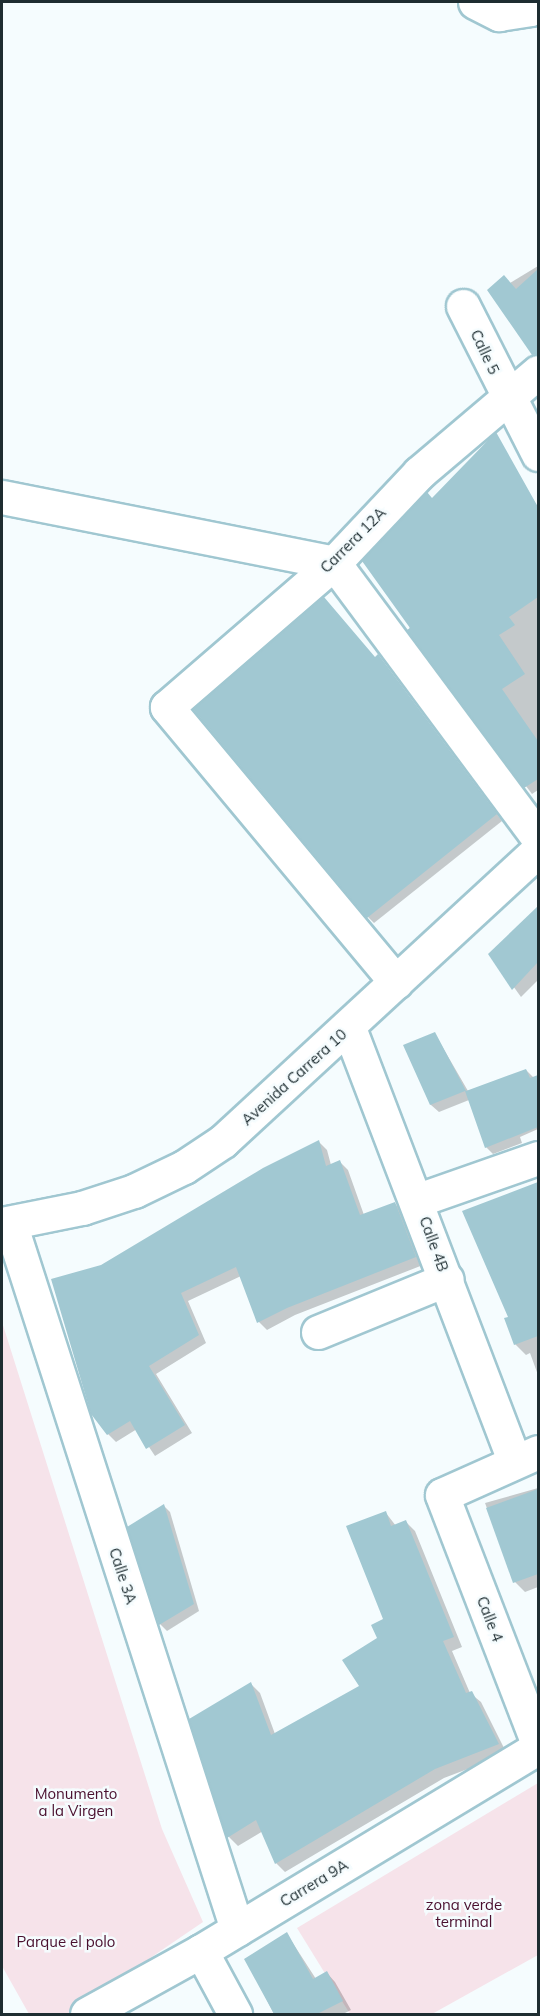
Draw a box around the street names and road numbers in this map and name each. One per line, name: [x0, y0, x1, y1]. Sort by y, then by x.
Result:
street label: Calle 5: [467, 327, 503, 377]
street label: Carrera 12A: [316, 503, 390, 577]
street label: Avenida Carrera 10: [238, 1025, 350, 1129]
street label: Calle 4B: [416, 1214, 452, 1274]
street label: Calle 3A: [105, 1546, 141, 1606]
street label: Calle 4: [473, 1594, 507, 1644]
street label: Carrera 9A: [277, 1856, 351, 1910]

